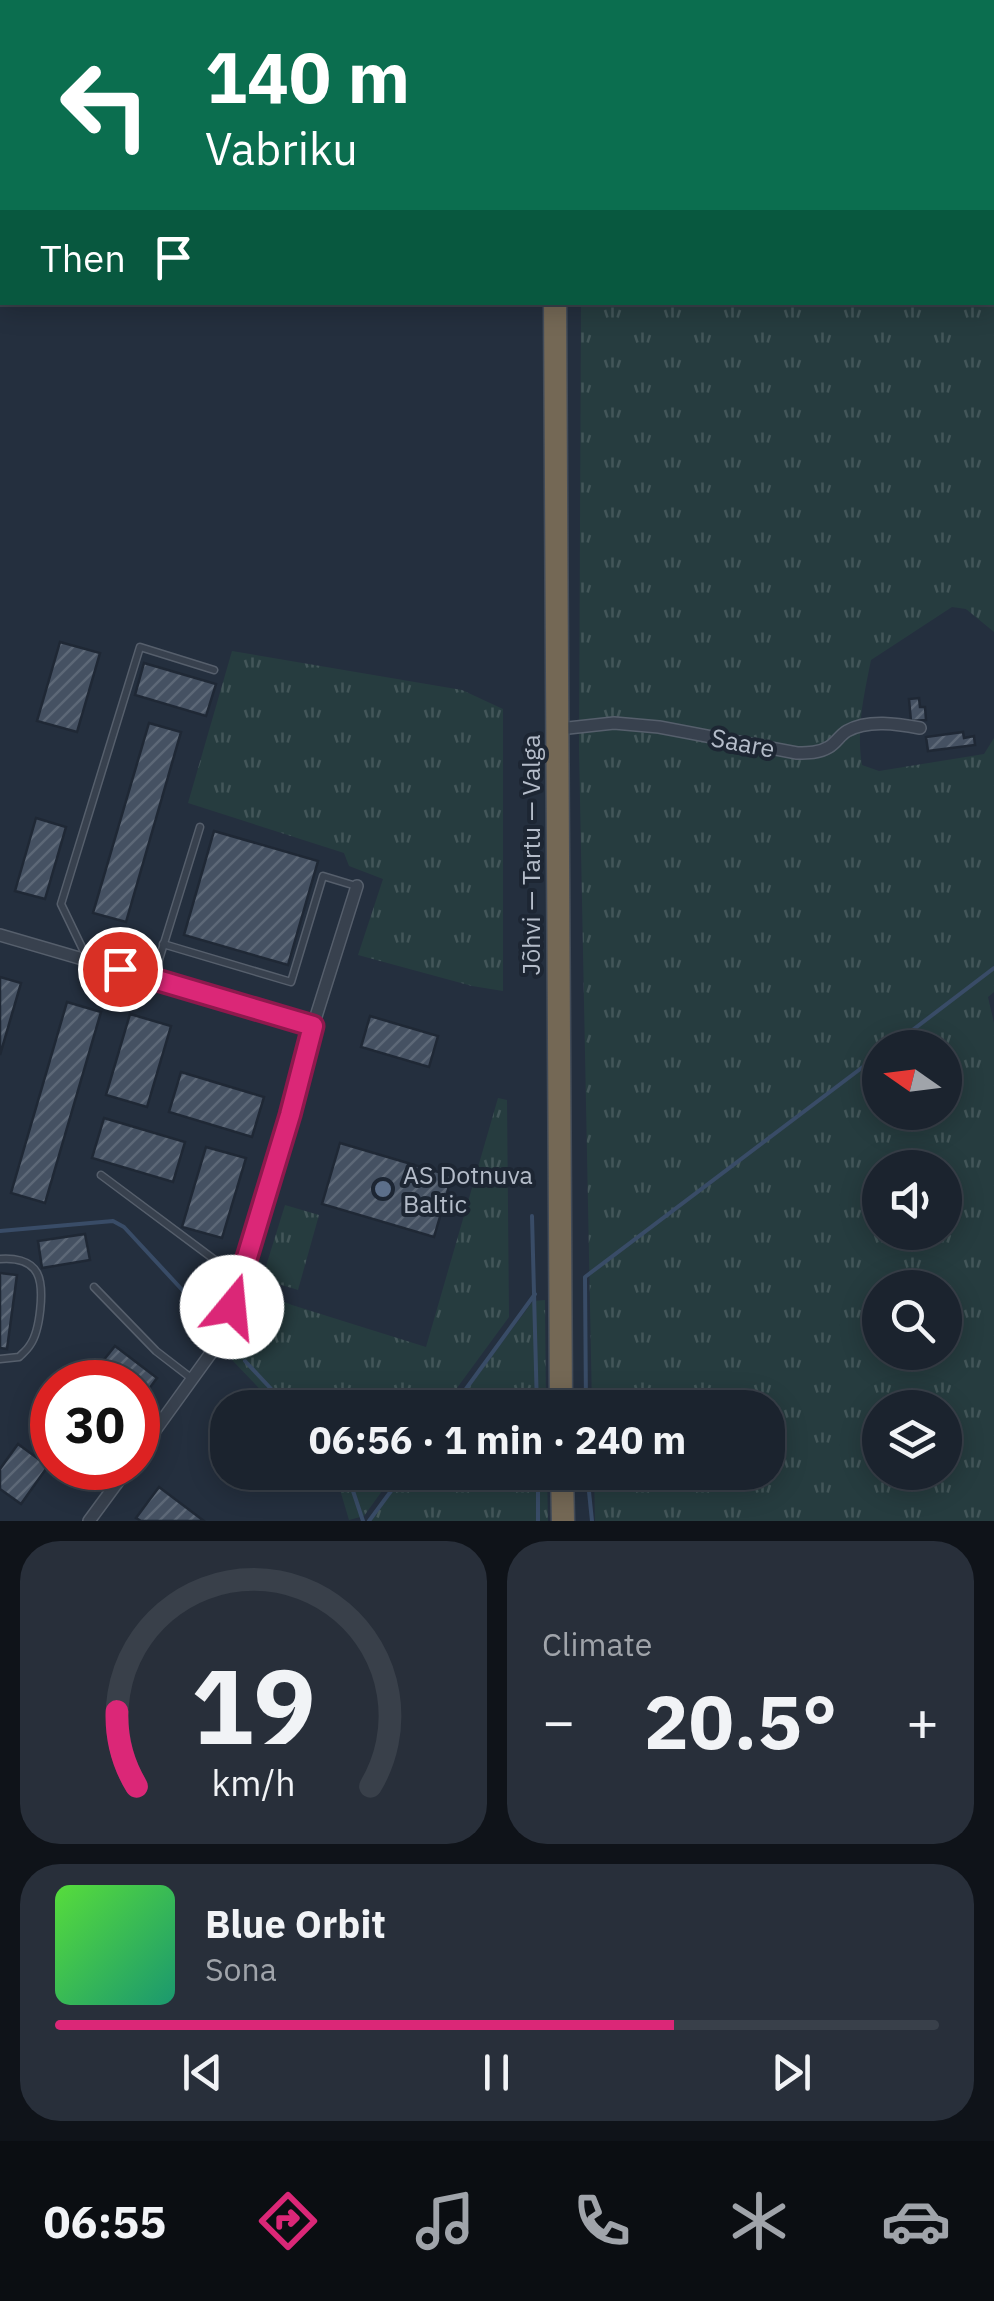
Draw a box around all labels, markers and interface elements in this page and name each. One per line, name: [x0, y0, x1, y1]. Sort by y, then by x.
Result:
text: 140 m: [205, 31, 410, 122]
icon: left: [40, 40, 170, 170]
text: Vabriku: [205, 119, 358, 177]
icon: arrive: [146, 230, 201, 285]
text: Then: [40, 233, 126, 282]
street label: Saare: [709, 720, 778, 765]
street label: Jõhvi — Tartu — Valga: [514, 734, 547, 976]
pin: [78, 927, 163, 1012]
icon: arrive: [93, 942, 148, 997]
north arrow: [862, 1030, 962, 1130]
map controls: [862, 1030, 962, 1490]
button: sound: [862, 1150, 962, 1250]
place label: AS Dotnuva Baltic: [403, 1158, 533, 1220]
marker: AS Dotnuva Baltic: [372, 1178, 394, 1200]
position arrow: [180, 1255, 284, 1359]
button: search: [862, 1270, 962, 1370]
speed limit sign: 30: [30, 1360, 160, 1490]
button: layers: [862, 1390, 962, 1490]
text: 06:56 · 1 min · 240 m: [309, 1415, 686, 1464]
text: Climate: [542, 1623, 652, 1665]
text: 19: [191, 1637, 316, 1773]
text: 20.5°: [644, 1672, 837, 1770]
text: −: [542, 1685, 575, 1756]
text: +: [906, 1685, 939, 1756]
text: km/h: [211, 1759, 296, 1806]
text: Blue Orbit: [205, 1899, 386, 1948]
text: Sona: [205, 1948, 277, 1990]
icon: previous: [175, 2045, 230, 2100]
icon: pause: [469, 2045, 524, 2100]
icon: next: [764, 2045, 819, 2100]
icon: directions: [253, 2186, 323, 2256]
icon: music: [410, 2186, 480, 2256]
icon: phone: [567, 2186, 637, 2256]
icon: climate: [724, 2186, 794, 2256]
icon: car: [881, 2186, 951, 2256]
text: 06:55: [43, 2192, 166, 2250]

